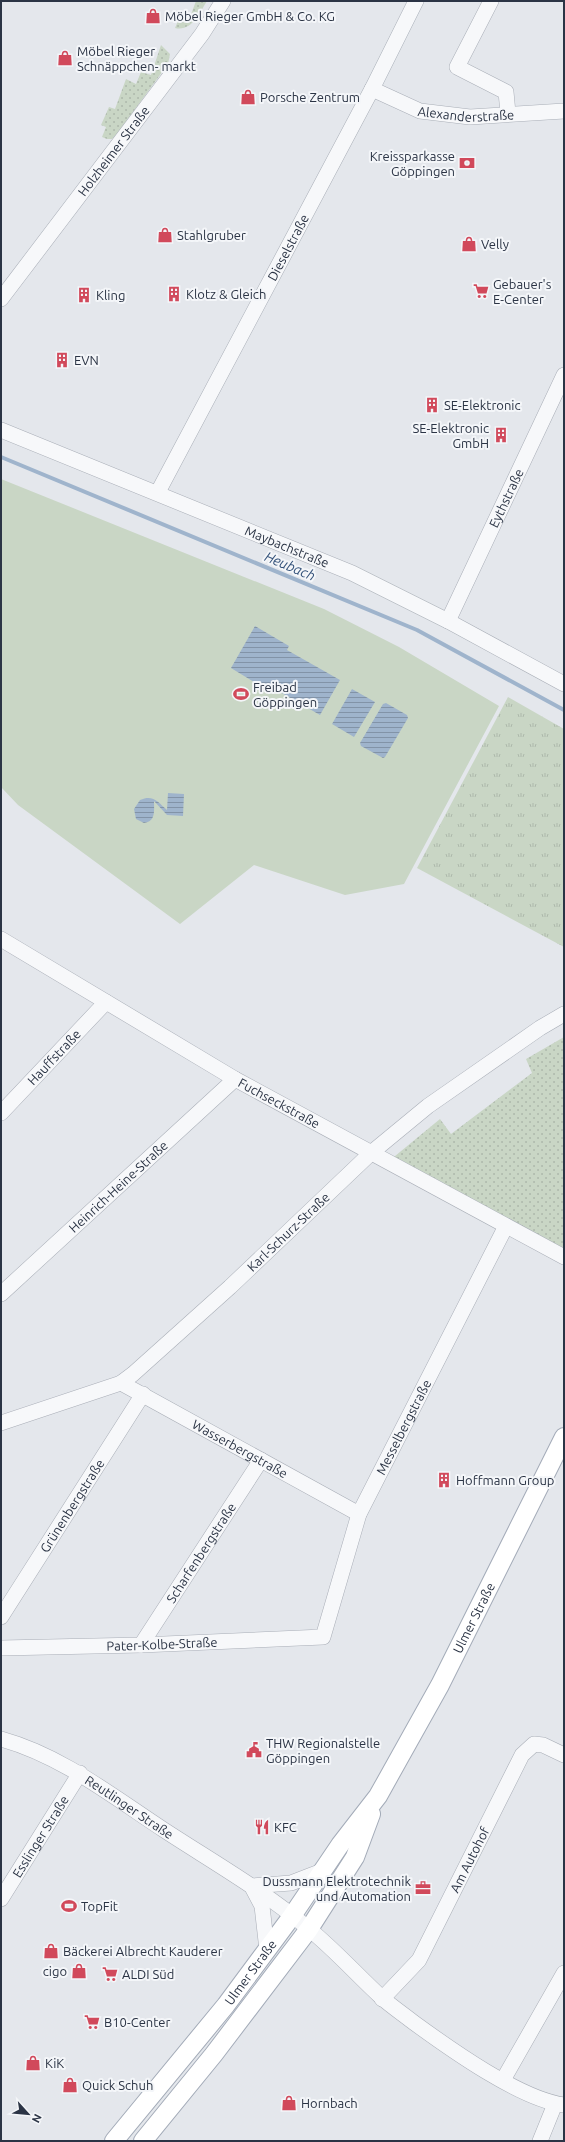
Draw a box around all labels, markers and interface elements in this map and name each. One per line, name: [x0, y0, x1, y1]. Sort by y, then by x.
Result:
shop icon: Möbel Rieger GmbH & Co. KG: [144, 7, 162, 25]
place label: Möbel Rieger GmbH & Co. KG: [165, 9, 335, 23]
place label: Möbel Rieger Schnäppchen- markt: [77, 44, 196, 73]
shop icon: Möbel Rieger Schnäppchen- markt: [56, 49, 74, 67]
shop icon: Porsche Zentrum: [239, 88, 257, 106]
place label: Porsche Zentrum: [260, 90, 360, 104]
street label: Holzheimer Straße: [75, 103, 152, 198]
street label: Alexanderstraße: [417, 104, 515, 124]
place label: Kreissparkasse Göppingen: [370, 149, 455, 178]
bank icon: Kreissparkasse Göppingen: [458, 154, 476, 172]
street label: Dieselstraße: [265, 212, 311, 283]
shop icon: Stahlgruber: [156, 226, 174, 244]
place label: Stahlgruber: [177, 228, 246, 242]
shop icon: Velly: [460, 235, 478, 253]
place label: Velly: [481, 237, 509, 251]
place label: Gebauer's E-Center: [493, 277, 552, 306]
supermarket icon: Gebauer's E-Center: [472, 282, 490, 300]
building icon: Klotz & Gleich: [165, 285, 183, 303]
building icon: Kling: [75, 286, 93, 304]
place label: Klotz & Gleich: [186, 287, 266, 301]
place label: Kling: [96, 288, 125, 302]
building icon: EVN: [53, 351, 71, 369]
place label: EVN: [74, 353, 99, 367]
building icon: SE-Elektronic: [423, 396, 441, 414]
place label: SE-Elektronic: [444, 398, 521, 412]
place label: SE-Elektronic GmbH: [412, 421, 489, 450]
building icon: SE-Elektronic GmbH: [492, 426, 510, 444]
street label: Eythstraße: [486, 466, 526, 530]
street label: Maybachstraße: [243, 523, 331, 570]
water label: Heubach: [262, 548, 318, 584]
place label: Freibad Göppingen: [253, 680, 317, 709]
sports icon: Freibad Göppingen: [232, 685, 250, 703]
street label: Hauffstraße: [25, 1027, 83, 1087]
street label: Fuchseckstraße: [236, 1075, 322, 1131]
street label: Heinrich-Heine-Straße: [66, 1138, 170, 1235]
street label: Karl-Schurz-Straße: [244, 1190, 332, 1274]
street label: Messelbergstraße: [373, 1377, 433, 1477]
street label: Wasserbergstraße: [190, 1417, 290, 1480]
street label: Grünenbergstraße: [37, 1456, 107, 1555]
building icon: Hoffmann Group: [435, 1471, 453, 1489]
place label: Hoffmann Group: [456, 1473, 554, 1487]
street label: Scharfenbergstraße: [163, 1500, 238, 1605]
street label: Ulmer Straße: [450, 1580, 497, 1655]
street label: Pater-Kolbe-Straße: [106, 1635, 218, 1653]
place label: THW Regionalstelle Göppingen: [266, 1736, 380, 1765]
public building icon: THW Regionalstelle Göppingen: [245, 1741, 263, 1759]
street label: Reutlinger Straße: [83, 1773, 176, 1841]
street label: Esslinger Straße: [9, 1793, 71, 1880]
restaurant icon: KFC: [253, 1818, 271, 1836]
place label: KFC: [274, 1820, 297, 1834]
street label: Am Autohof: [447, 1825, 492, 1895]
place label: Dussmann Elektrotechnik und Automation: [262, 1874, 411, 1903]
office icon: Dussmann Elektrotechnik und Automation: [414, 1879, 432, 1897]
sports icon: TopFit: [60, 1897, 78, 1915]
place label: TopFit: [81, 1899, 118, 1913]
street label: Ulmer Straße: [222, 1937, 279, 2007]
shop icon: Bäckerei Albrecht Kauderer: [42, 1942, 60, 1960]
place label: Bäckerei Albrecht Kauderer: [63, 1944, 223, 1958]
shop icon: cigo: [70, 1962, 88, 1980]
place label: cigo: [43, 1964, 67, 1978]
supermarket icon: ALDI Süd: [101, 1965, 119, 1983]
place label: ALDI Süd: [122, 1967, 174, 1981]
supermarket icon: B10-Center: [83, 2013, 101, 2031]
place label: B10-Center: [104, 2015, 171, 2029]
shop icon: KiK: [24, 2054, 42, 2072]
place label: KiK: [45, 2056, 64, 2070]
shop icon: Quick Schuh: [61, 2076, 79, 2094]
place label: Quick Schuh: [82, 2078, 153, 2093]
north arrow: [8, 2094, 48, 2134]
shop icon: Hornbach: [280, 2094, 298, 2112]
place label: Hornbach: [301, 2096, 358, 2110]
text: N: [30, 2112, 44, 2125]

